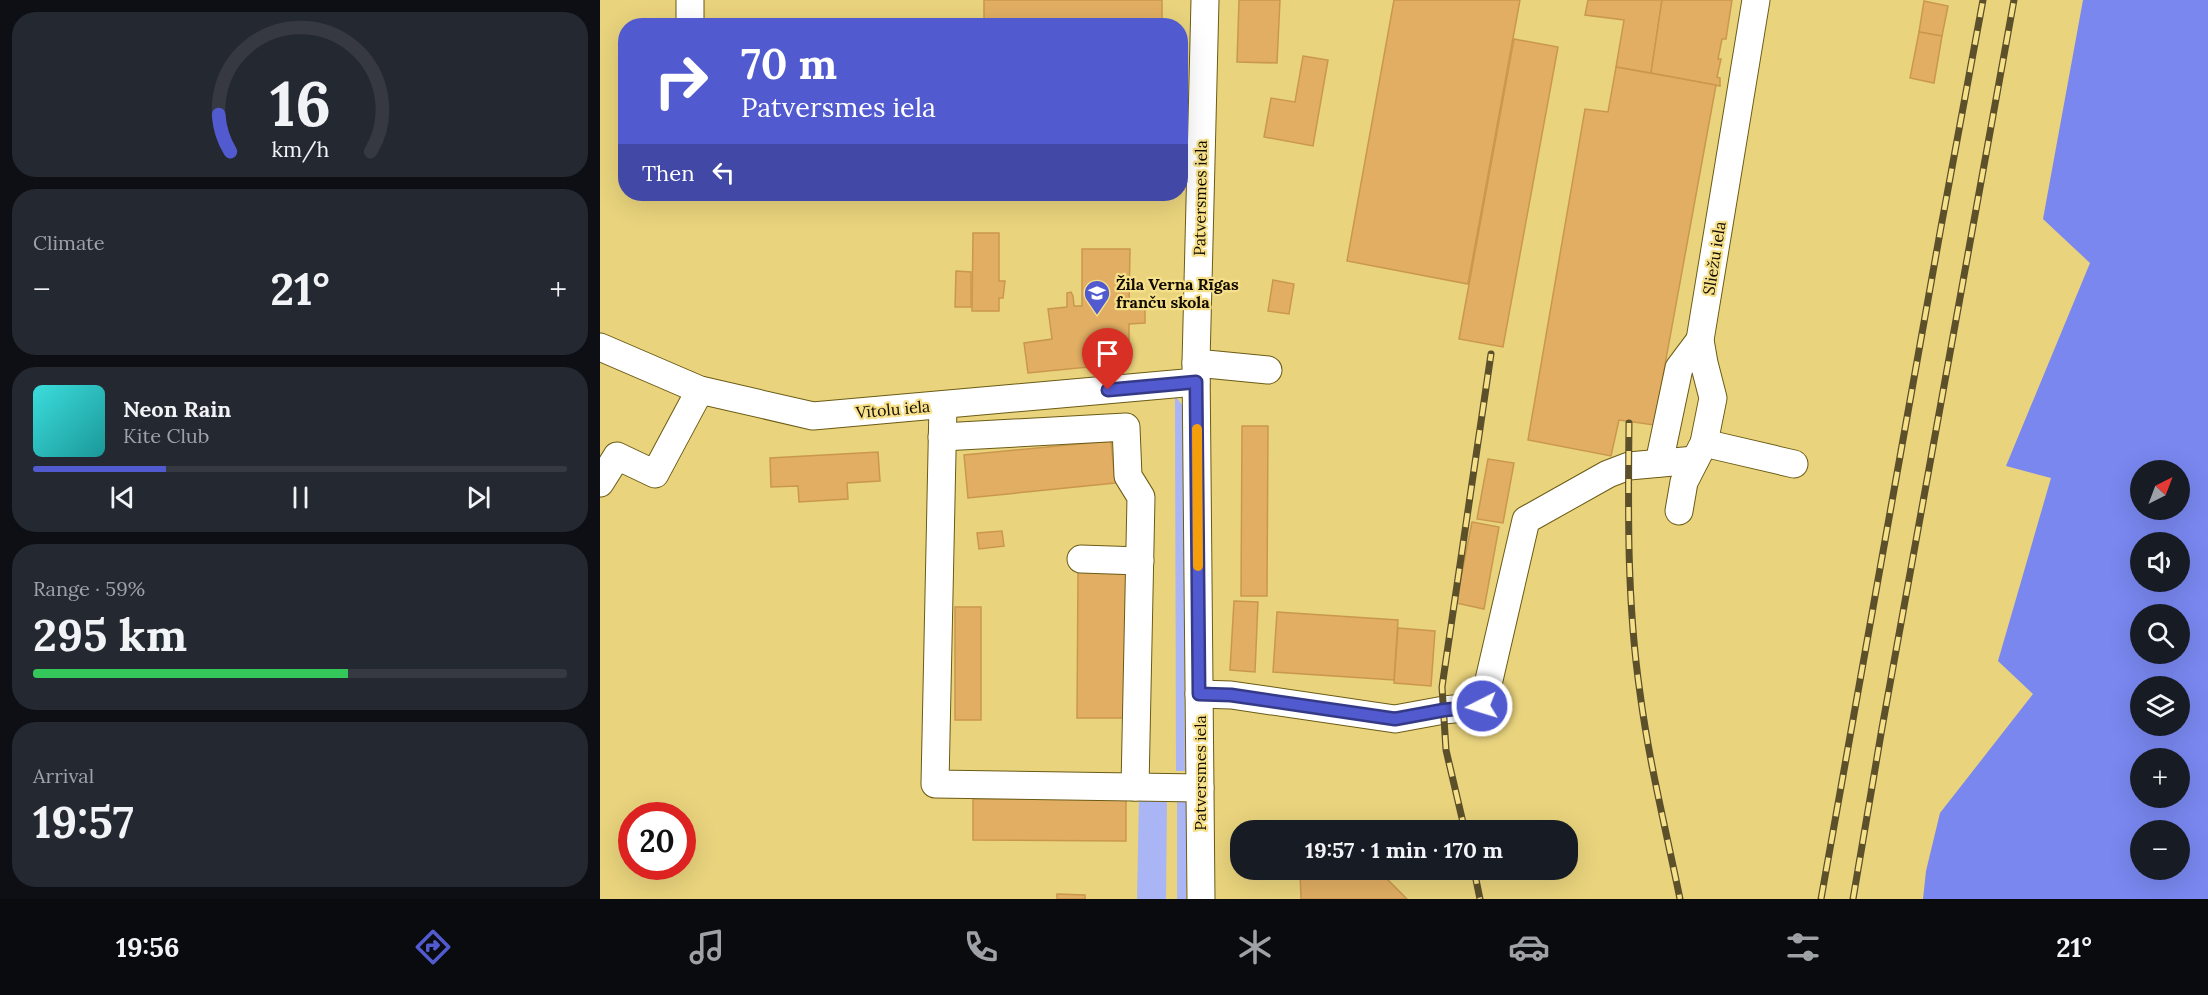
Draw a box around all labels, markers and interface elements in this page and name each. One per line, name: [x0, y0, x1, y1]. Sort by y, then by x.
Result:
text: 70 m: [741, 37, 837, 91]
icon: right: [642, 42, 720, 120]
text: 16: [269, 63, 331, 143]
text: Patversmes iela: [741, 90, 936, 124]
text: km/h: [271, 135, 329, 163]
street label: Patversmes iela: [1189, 140, 1211, 256]
icon: left: [707, 156, 740, 189]
text: Then: [642, 159, 695, 187]
street label: Sliežu iela: [1698, 220, 1730, 296]
text: Climate: [33, 230, 105, 255]
text: 21°: [270, 260, 330, 317]
text: −: [33, 268, 51, 310]
text: +: [549, 268, 567, 310]
place label: Žila Verna Rīgas franču skola: [1116, 274, 1239, 312]
school or university icon: Žila Verna Rīgas franču skola: [1082, 278, 1112, 316]
pin: [1082, 328, 1133, 390]
icon: arrive: [1091, 337, 1124, 370]
text: Neon Rain: [123, 395, 231, 423]
street label: Vītolu iela: [854, 396, 931, 422]
text: Kite Club: [123, 423, 209, 448]
north arrow: [2130, 460, 2190, 520]
map controls: [2130, 460, 2190, 880]
icon: previous: [106, 481, 139, 514]
icon: pause: [284, 481, 317, 514]
icon: next: [462, 481, 495, 514]
button: sound: [2130, 532, 2190, 592]
text: Range · 59%: [33, 576, 145, 601]
button: search: [2130, 604, 2190, 664]
text: 295 km: [33, 606, 187, 663]
position arrow: [1450, 674, 1514, 738]
button: layers: [2130, 676, 2190, 736]
street label: Patversmes iela: [1190, 715, 1210, 831]
button: +: [2130, 748, 2190, 808]
text: Arrival: [33, 763, 94, 788]
text: 19:57: [33, 793, 134, 850]
speed limit sign: 20: [618, 802, 696, 880]
button: −: [2130, 820, 2190, 880]
text: 19:57 · 1 min · 170 m: [1305, 836, 1503, 864]
icon: directions: [412, 926, 454, 968]
icon: music: [686, 926, 728, 968]
icon: phone: [960, 926, 1002, 968]
icon: climate: [1234, 926, 1276, 968]
icon: car: [1508, 926, 1550, 968]
icon: filters: [1782, 926, 1824, 968]
text: 19:56: [116, 930, 179, 964]
text: 21°: [2056, 930, 2092, 964]

